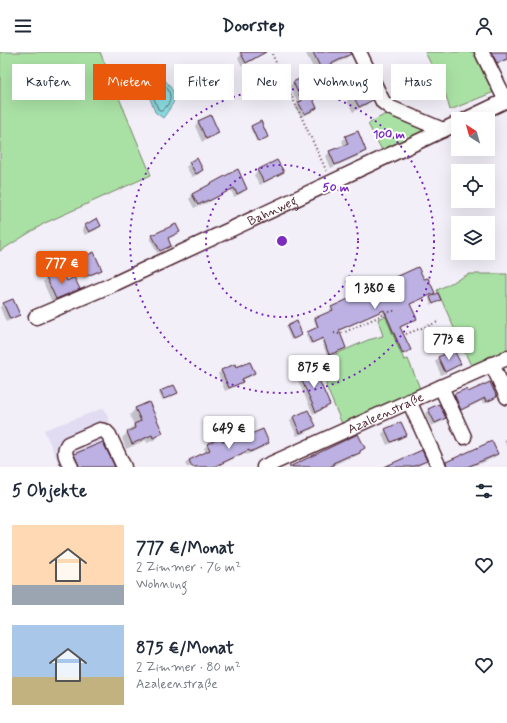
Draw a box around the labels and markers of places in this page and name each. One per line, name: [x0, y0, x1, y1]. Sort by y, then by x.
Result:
centre of rings: [275, 234, 289, 248]
pin: 777 €: [34, 251, 90, 285]
pin: 1 380 €: [338, 276, 412, 310]
pin: 773 €: [421, 327, 477, 361]
pin: 875 €: [286, 355, 342, 389]
pin: 649 €: [201, 416, 257, 450]

